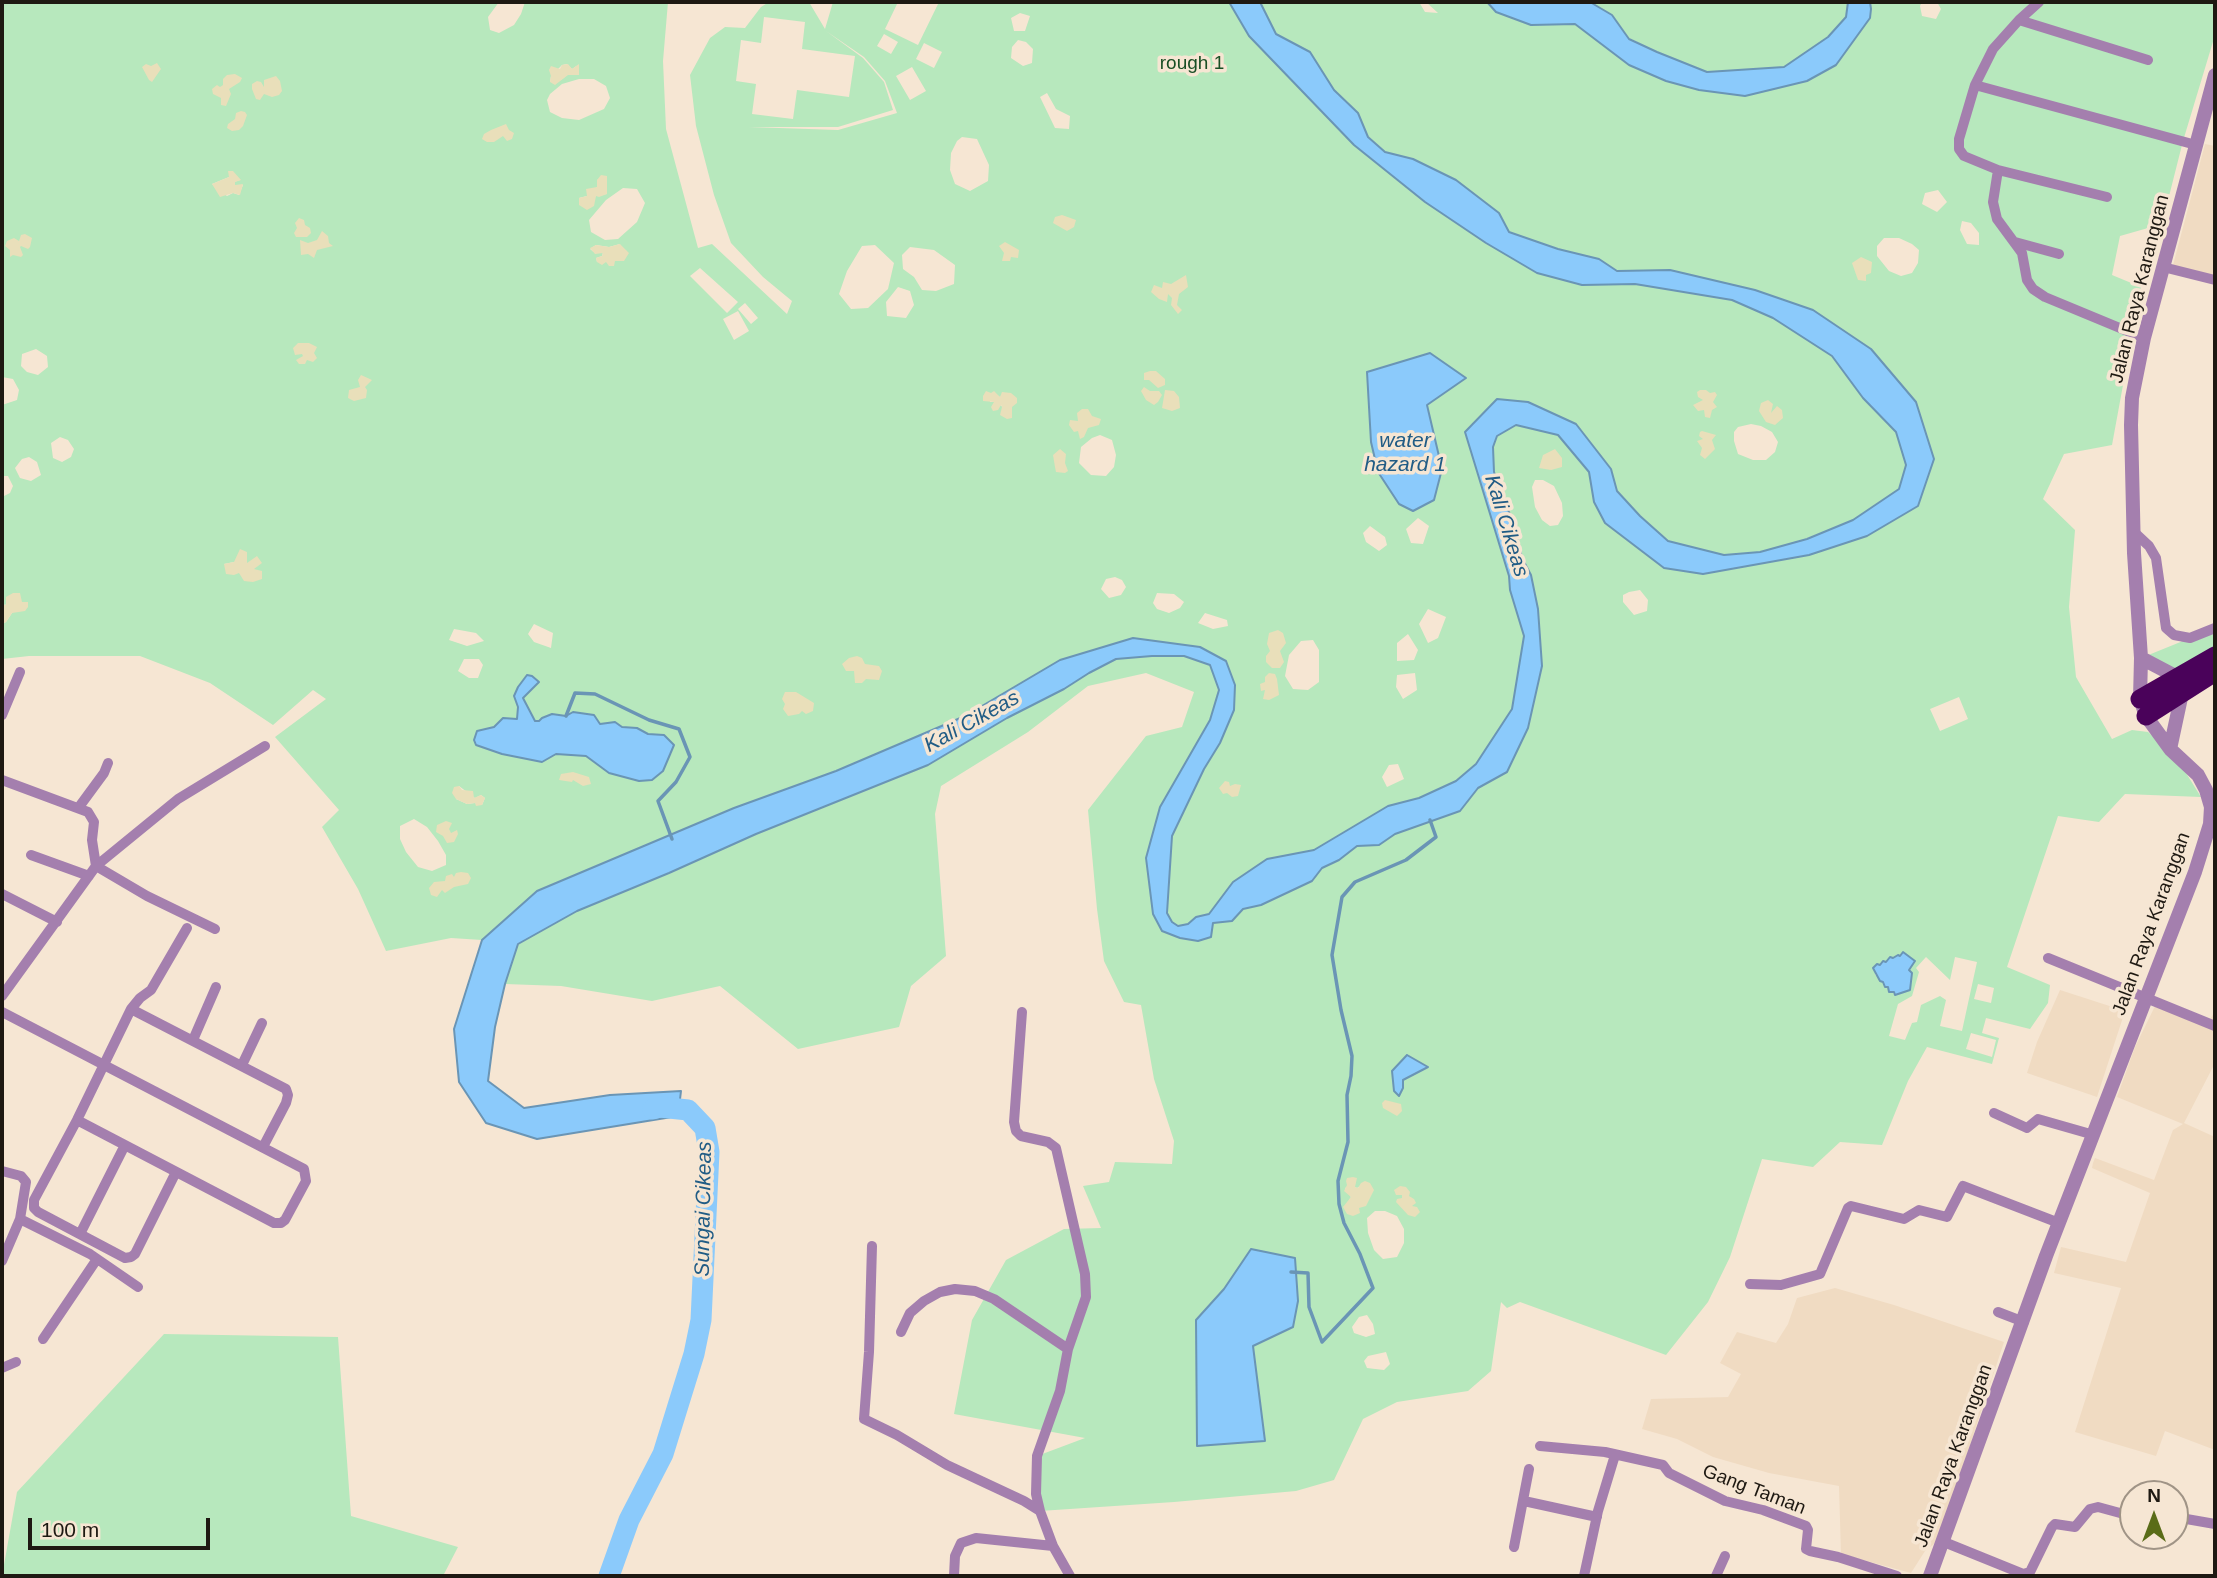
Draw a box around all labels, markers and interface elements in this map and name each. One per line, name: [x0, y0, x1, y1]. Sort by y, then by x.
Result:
park label: rough 1: [1160, 53, 1224, 75]
street label: Jalan Raya Karanggan: [2106, 192, 2174, 386]
water label: water hazard 1: [1364, 428, 1446, 478]
water label: Kali Cikeas: [1479, 472, 1533, 580]
water label: Kali Cikeas: [920, 686, 1024, 758]
street label: Jalan Raya Karanggan: [2108, 829, 2196, 1019]
water label: Sungai Cikeas: [690, 1141, 718, 1277]
street label: Jalan Raya Karanggan: [1910, 1361, 1998, 1551]
street label: Gang Taman: [1699, 1460, 1809, 1520]
north arrow: [2119, 1480, 2189, 1550]
text: N: [2147, 1485, 2161, 1506]
scale bar: [32, 1504, 214, 1548]
text: 100 m: [41, 1518, 99, 1541]

